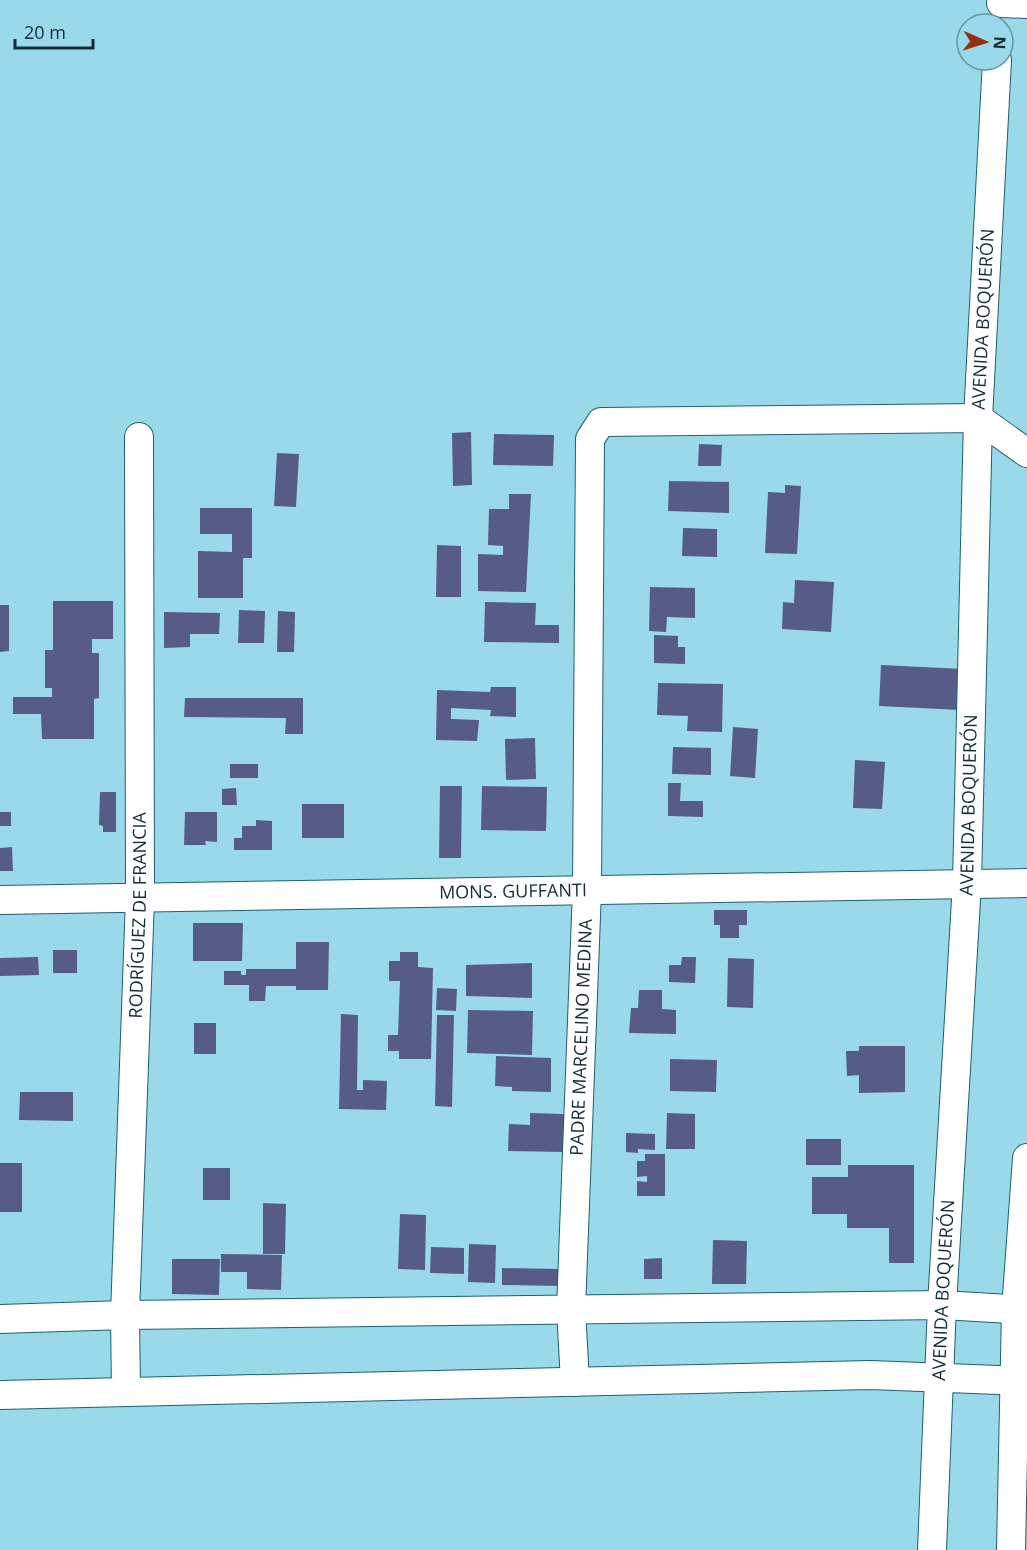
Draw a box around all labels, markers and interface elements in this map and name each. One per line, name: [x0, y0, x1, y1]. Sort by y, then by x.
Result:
scale bar: [15, 12, 93, 50]
north arrow: [955, 12, 1015, 72]
text: 20 m: [24, 20, 66, 44]
text: N: [989, 36, 1011, 50]
street label: AVENIDA BOQUERÓN: [965, 228, 999, 410]
street label: AVENIDA BOQUERÓN: [953, 714, 982, 896]
street label: RODRÍGUEZ DE FRANCIA: [123, 811, 151, 1019]
street label: MONS. GUFFANTI: [439, 877, 587, 904]
street label: PADRE MARCELINO MEDINA: [564, 918, 597, 1156]
street label: AVENIDA BOQUERÓN: [926, 1199, 959, 1381]

